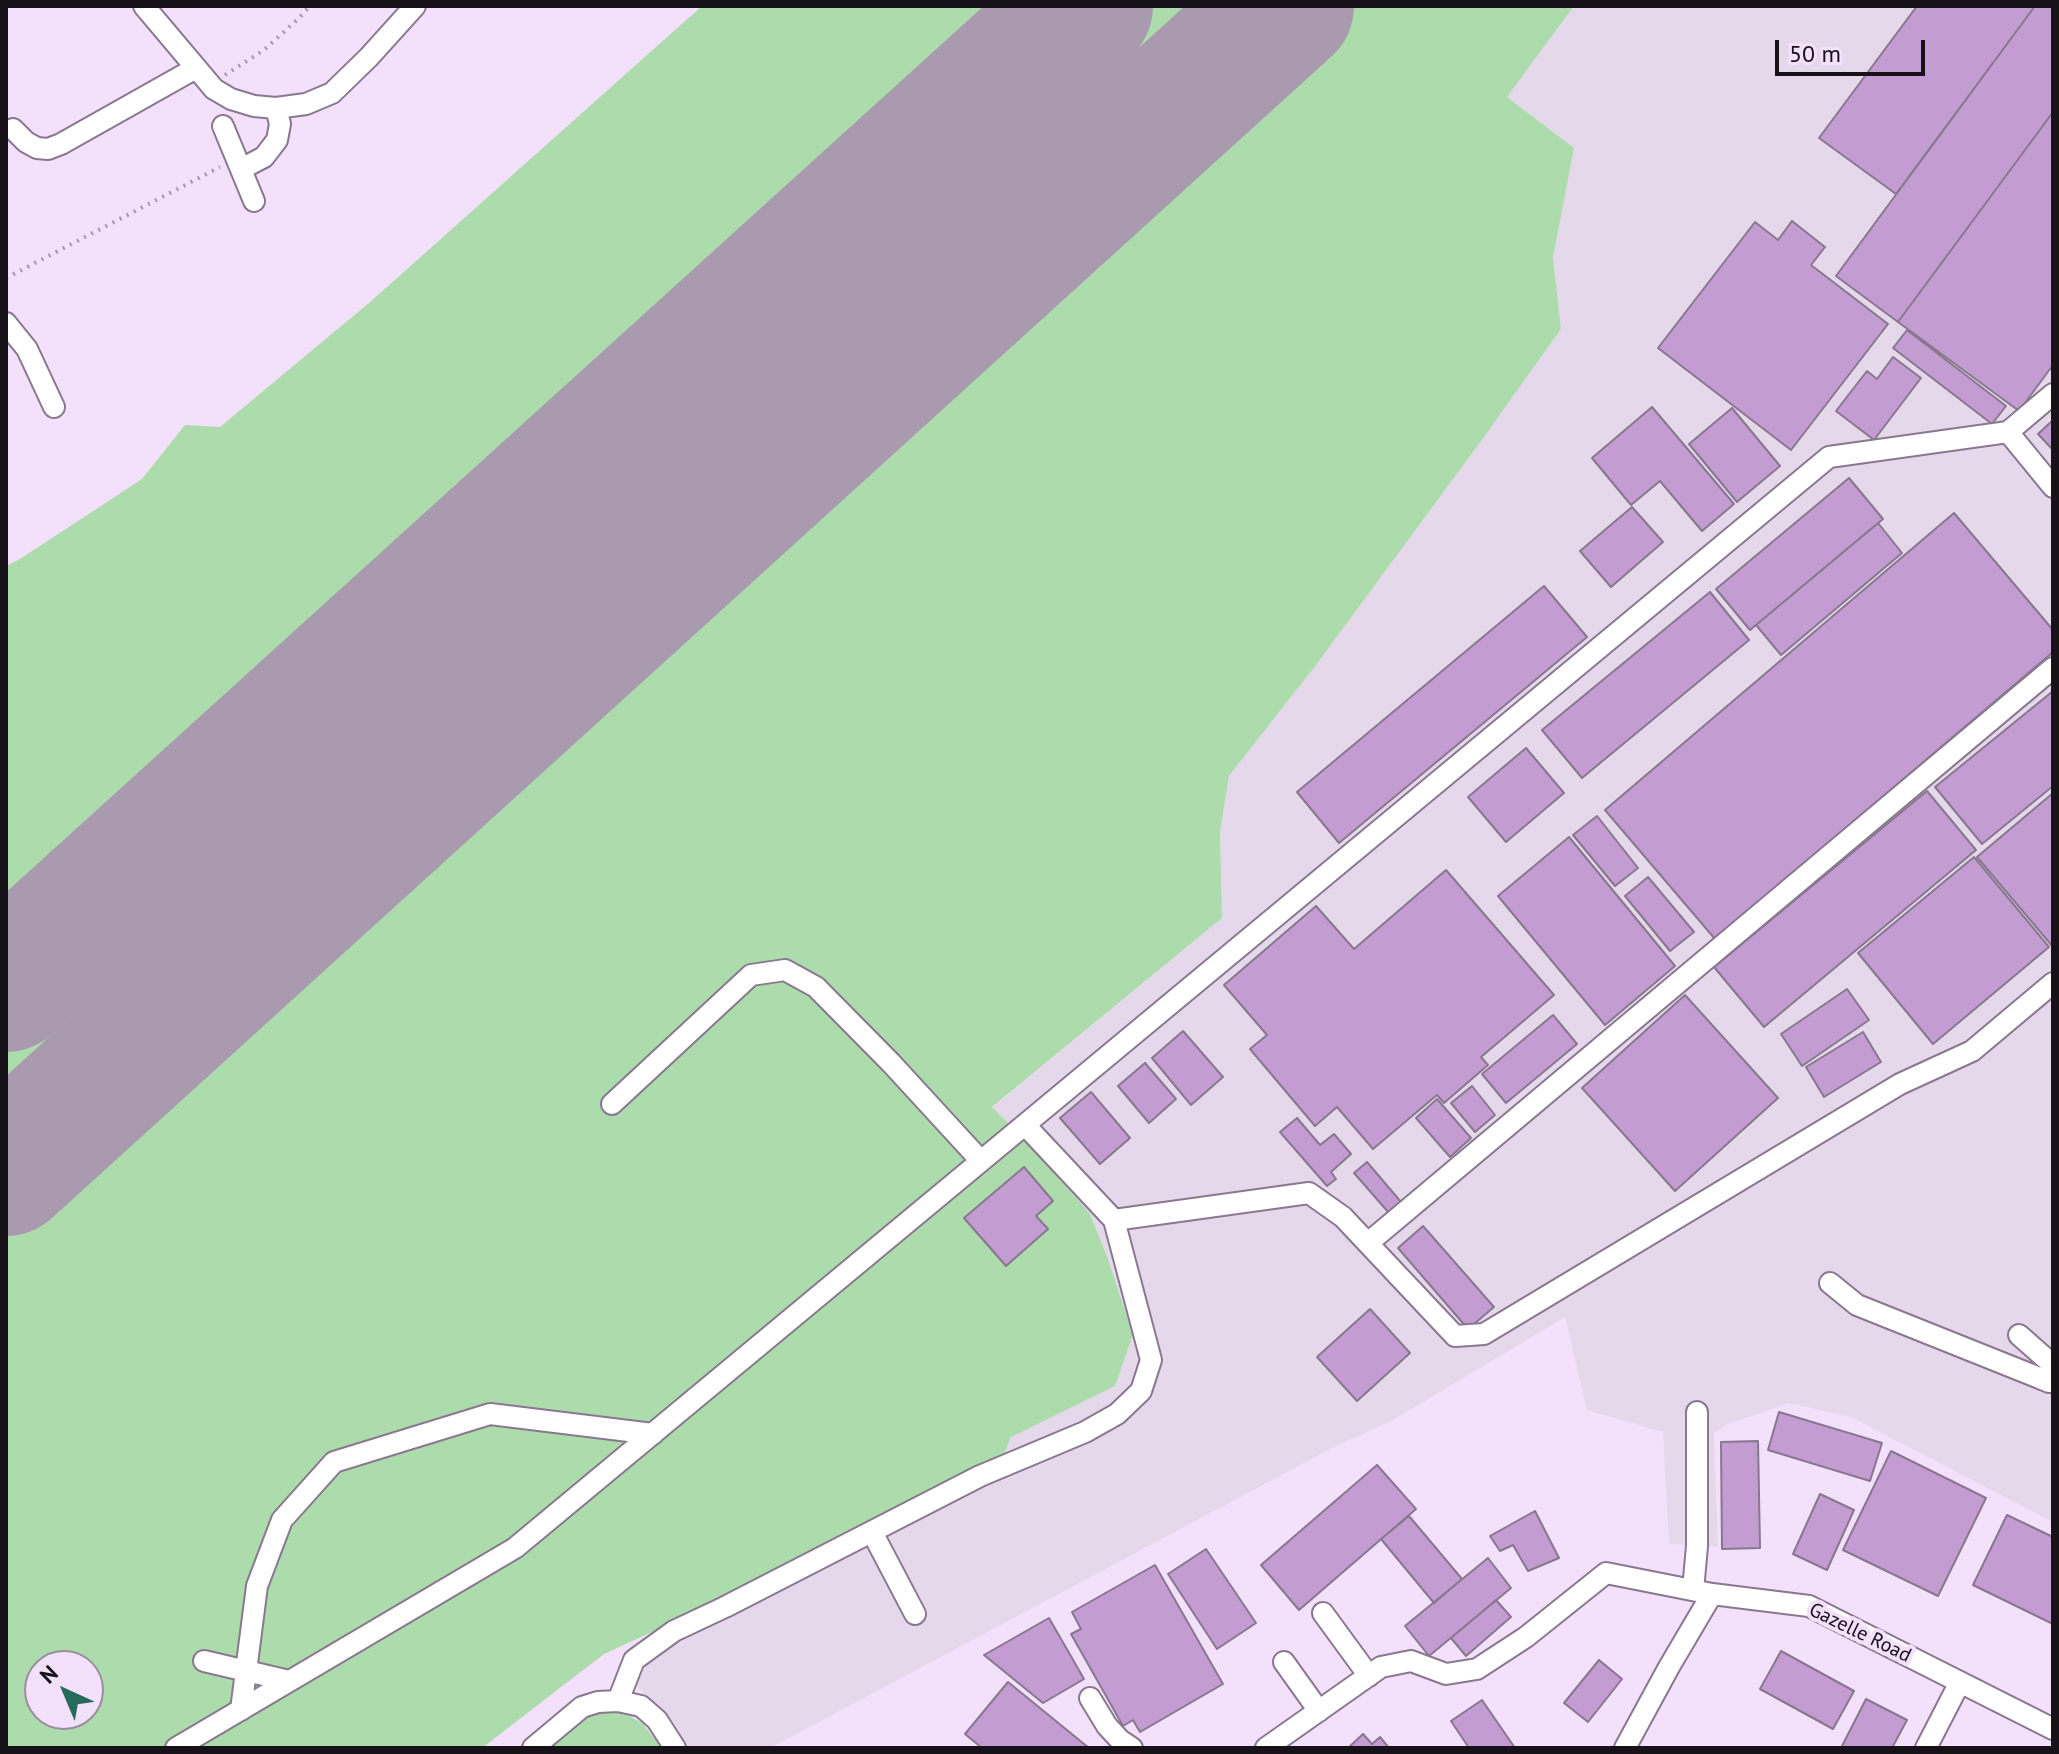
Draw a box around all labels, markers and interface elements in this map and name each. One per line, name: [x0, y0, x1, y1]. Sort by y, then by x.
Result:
scale bar: [1779, 24, 1929, 74]
text: 50 m: [1789, 38, 1841, 69]
street label: Gazelle Road: [1805, 1598, 1915, 1668]
north arrow: [24, 1650, 104, 1730]
text: N: [34, 1659, 64, 1689]

